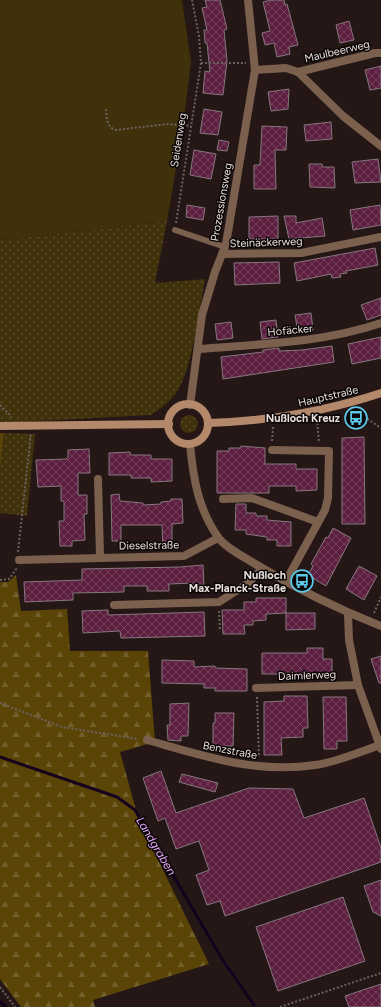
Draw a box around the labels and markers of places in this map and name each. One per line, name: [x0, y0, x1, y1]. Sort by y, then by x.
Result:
bus stop icon: Nußloch Kreuz: [343, 405, 369, 431]
place label: Nußloch Kreuz: [266, 412, 340, 425]
bus stop icon: Nußloch Max-Planck-Straße: [289, 568, 315, 594]
place label: Nußloch Max-Planck-Straße: [189, 569, 286, 595]

